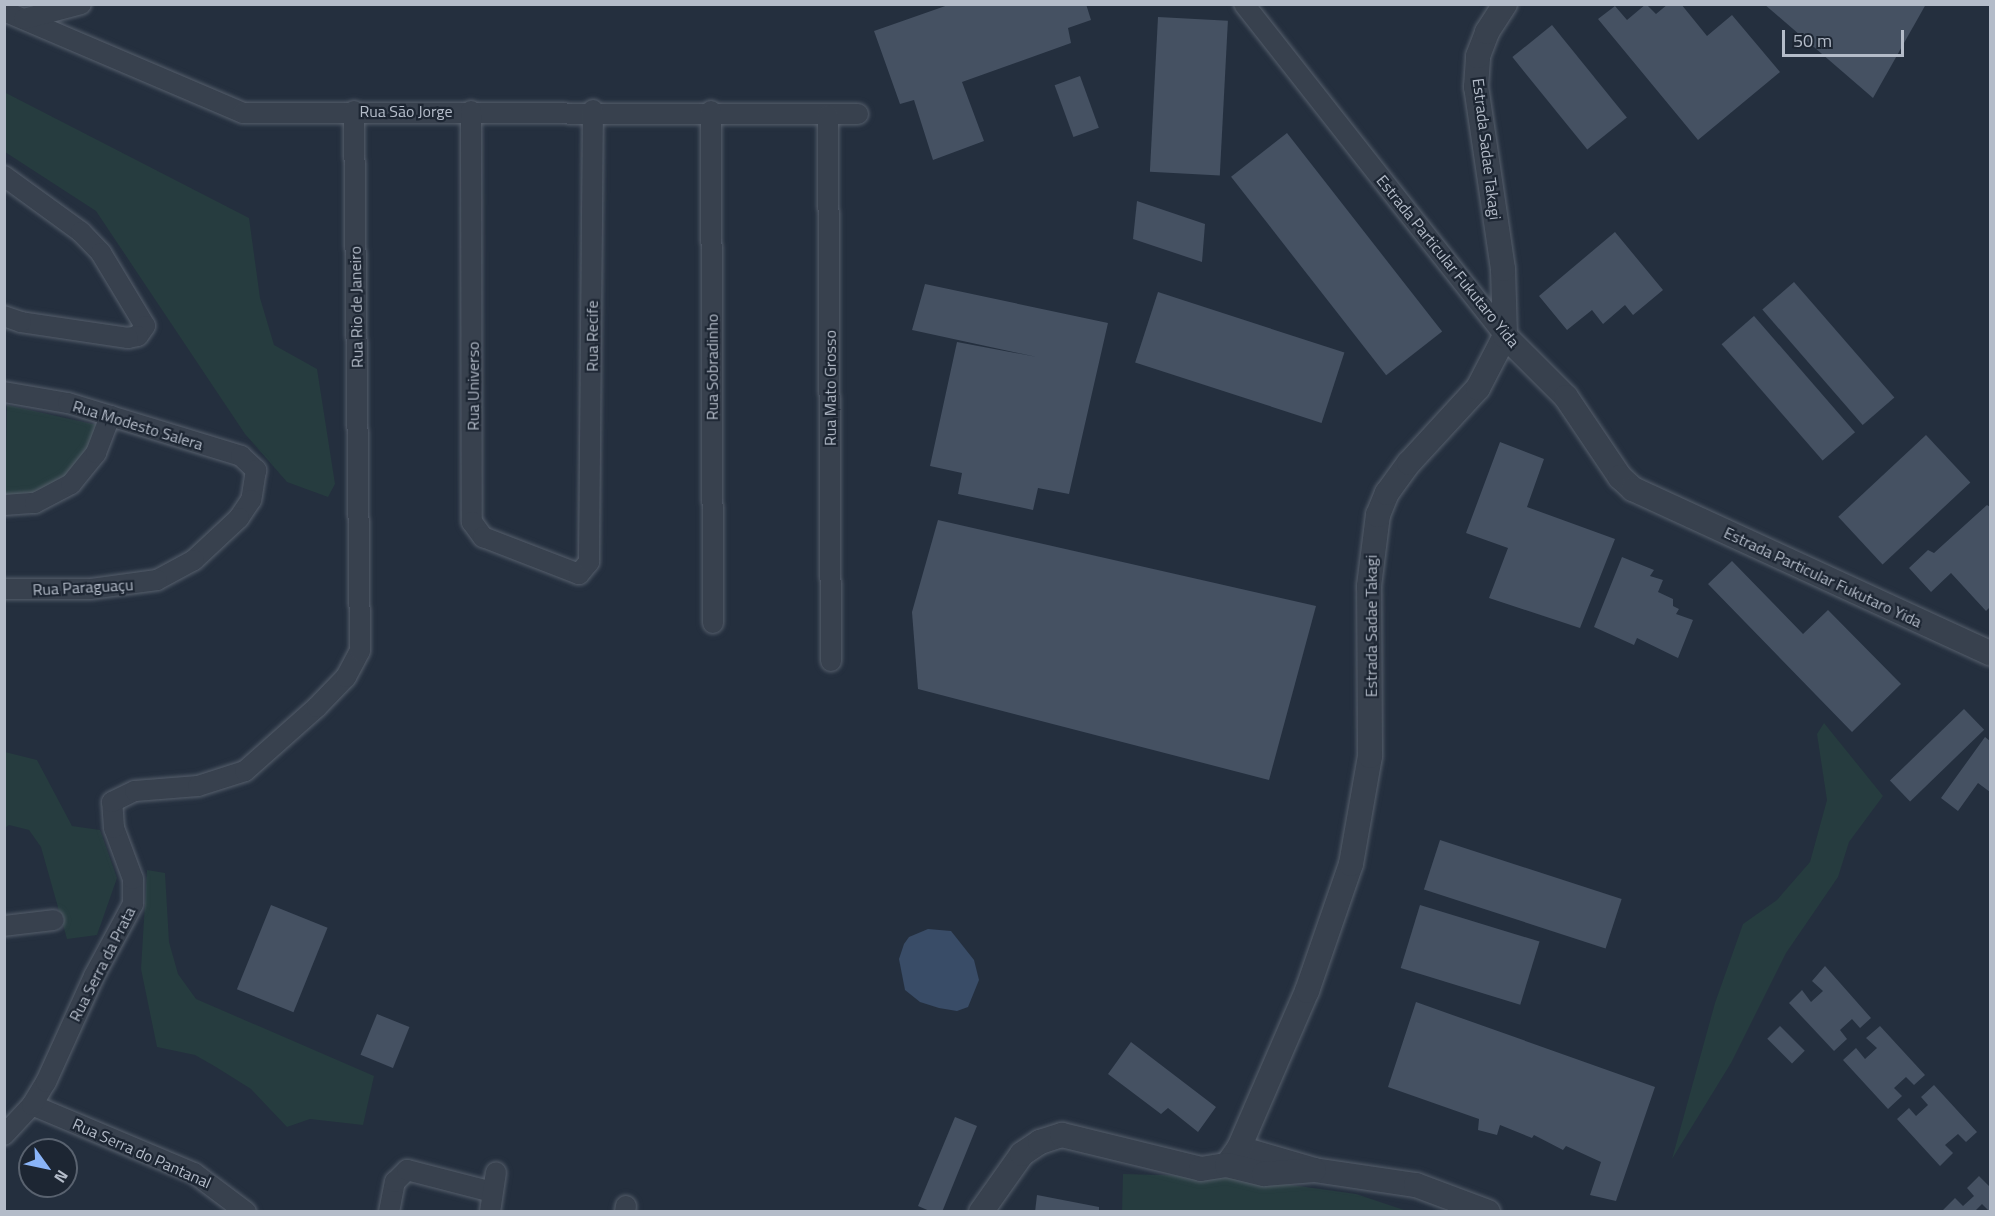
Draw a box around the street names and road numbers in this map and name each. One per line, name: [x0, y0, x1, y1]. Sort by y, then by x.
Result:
street label: Estrada Sadae Takagi: [1469, 77, 1505, 221]
street label: Rua São Jorge: [359, 101, 453, 121]
street label: Estrada Particular Fukutaro Yida: [1373, 171, 1523, 351]
street label: Rua Rio de Janeiro: [345, 246, 367, 368]
street label: Rua Recife: [582, 300, 602, 372]
street label: Rua Sobradinho: [702, 314, 722, 420]
street label: Rua Mato Grosso: [820, 330, 840, 446]
street label: Rua Universo: [463, 341, 483, 431]
street label: Rua Modesto Salera: [71, 396, 205, 454]
street label: Estrada Particular Fukutaro Yida: [1721, 523, 1925, 631]
street label: Estrada Sadae Takagi: [1361, 555, 1381, 697]
street label: Rua Paraguaçu: [32, 575, 134, 599]
street label: Rua Serra da Prata: [65, 904, 139, 1024]
street label: Rua Serra do Pantanal: [70, 1114, 214, 1192]

